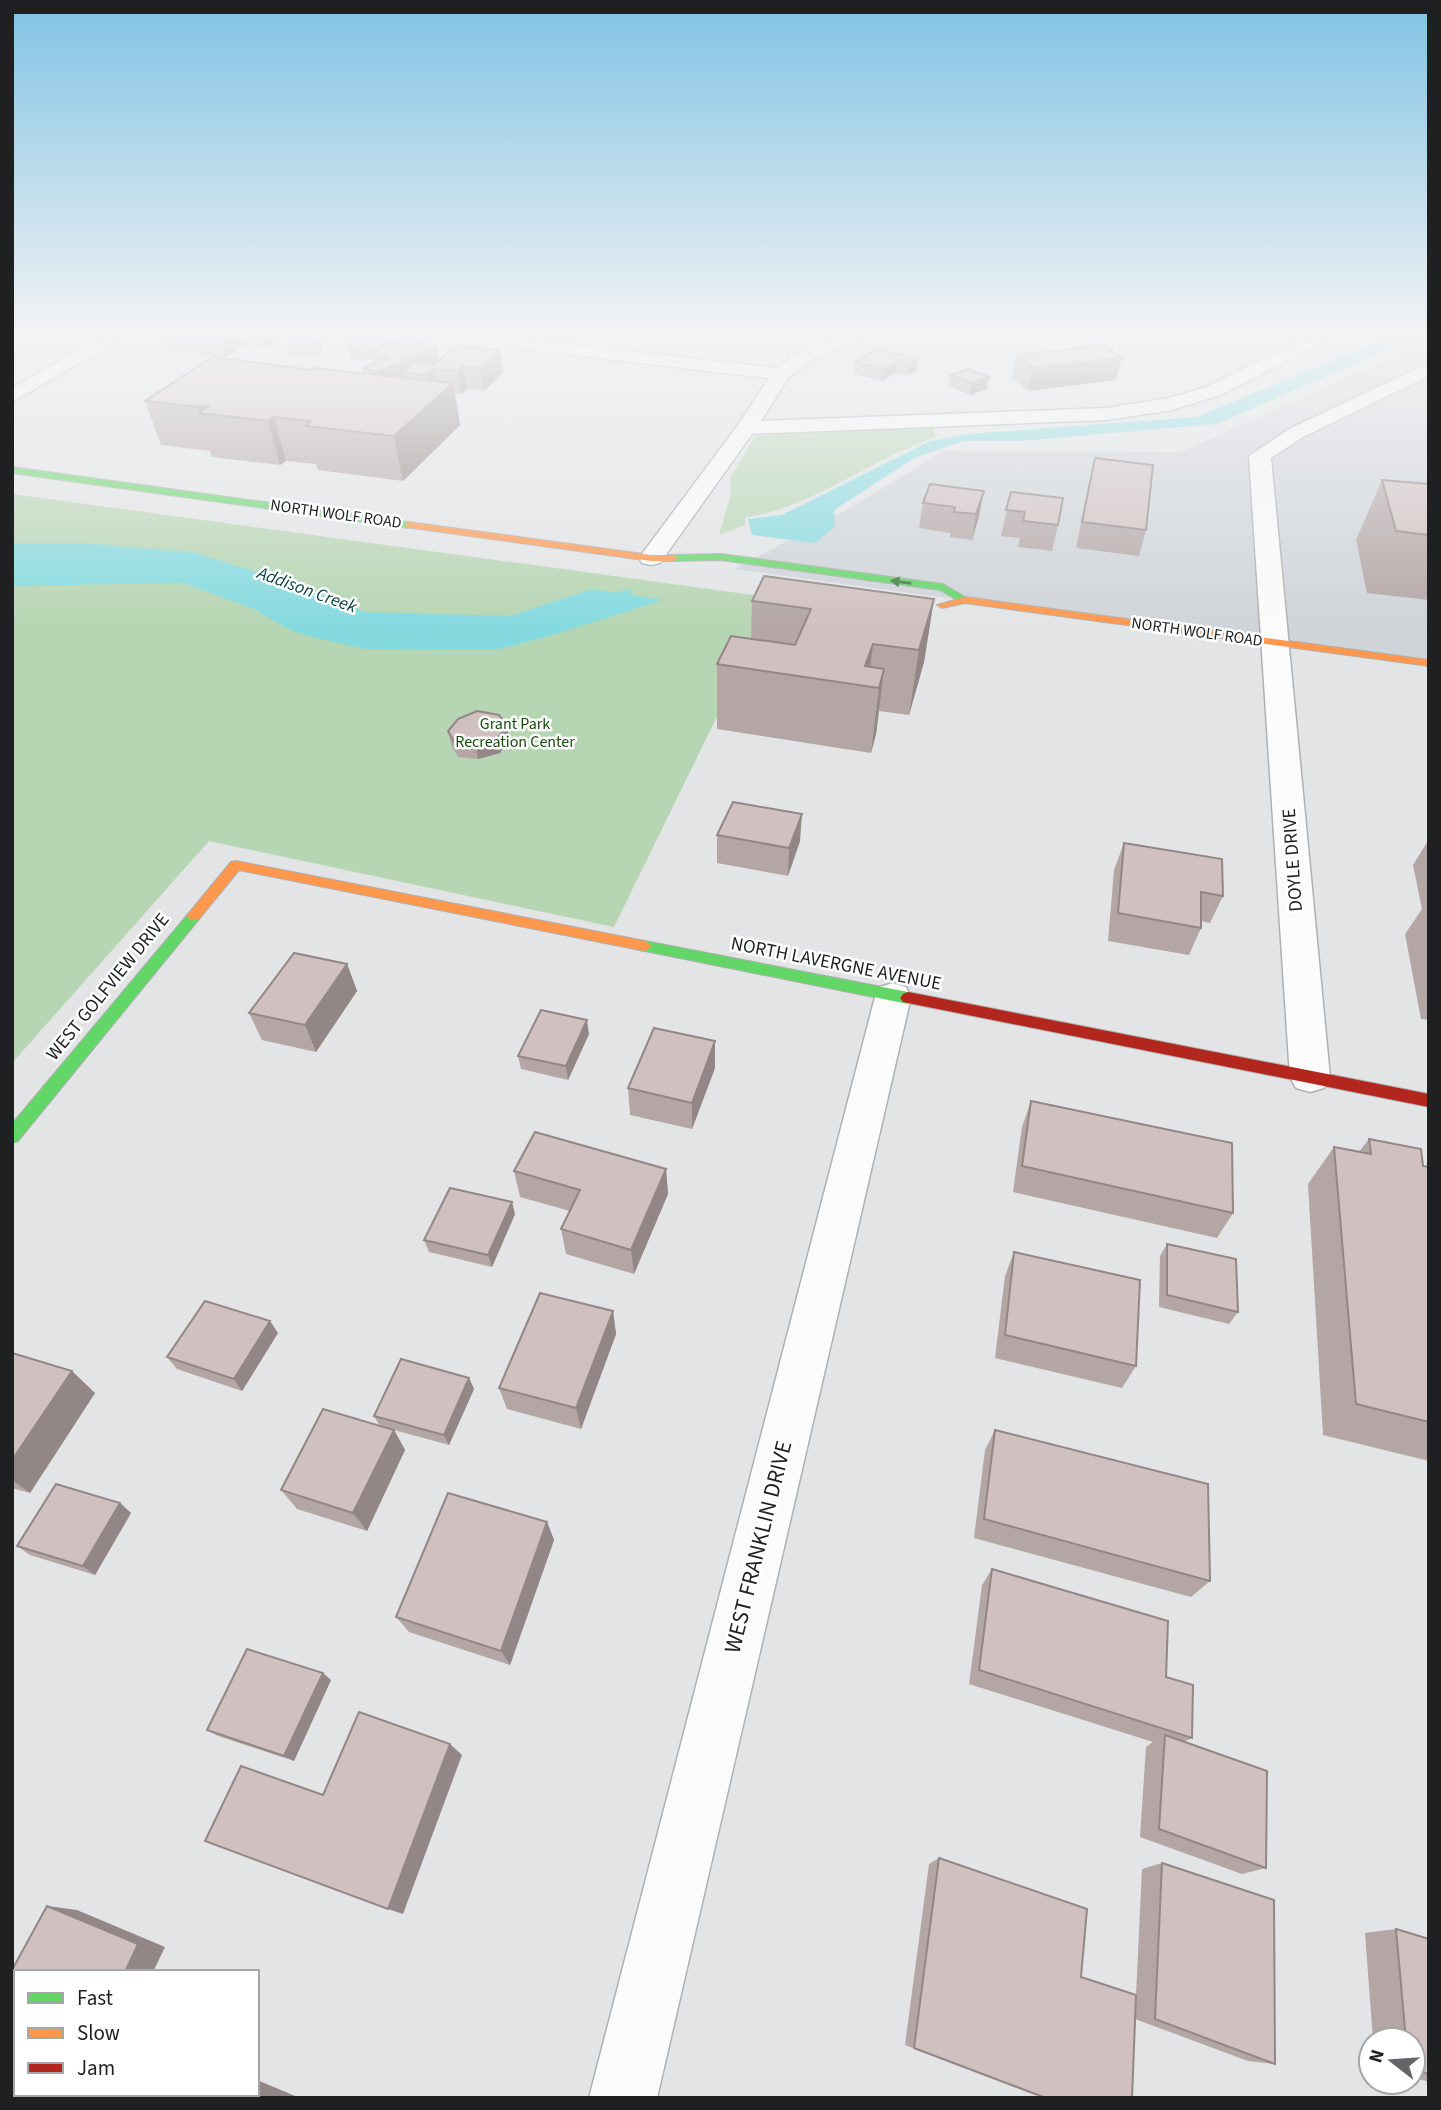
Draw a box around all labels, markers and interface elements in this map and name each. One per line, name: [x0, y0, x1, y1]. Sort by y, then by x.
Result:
street label: NORTH WOLF ROAD: [269, 494, 403, 534]
water label: Addison Creek: [253, 560, 361, 620]
one-way arrow: [890, 576, 912, 587]
street label: NORTH WOLF ROAD: [1130, 612, 1264, 652]
park label: Grant Park Recreation Center: [455, 713, 575, 753]
street label: DOYLE DRIVE: [1276, 808, 1310, 912]
street label: WEST GOLFVIEW DRIVE: [40, 908, 176, 1066]
street label: NORTH LAVERGNE AVENUE: [728, 930, 944, 998]
street label: WEST FRANKLIN DRIVE: [716, 1437, 800, 1657]
legend: [14, 1970, 259, 2096]
text: Fast: [77, 1983, 113, 2013]
text: Slow: [77, 2018, 120, 2048]
north arrow: [1357, 2026, 1427, 2096]
text: N: [1362, 2046, 1392, 2066]
text: Jam: [77, 2053, 115, 2083]

